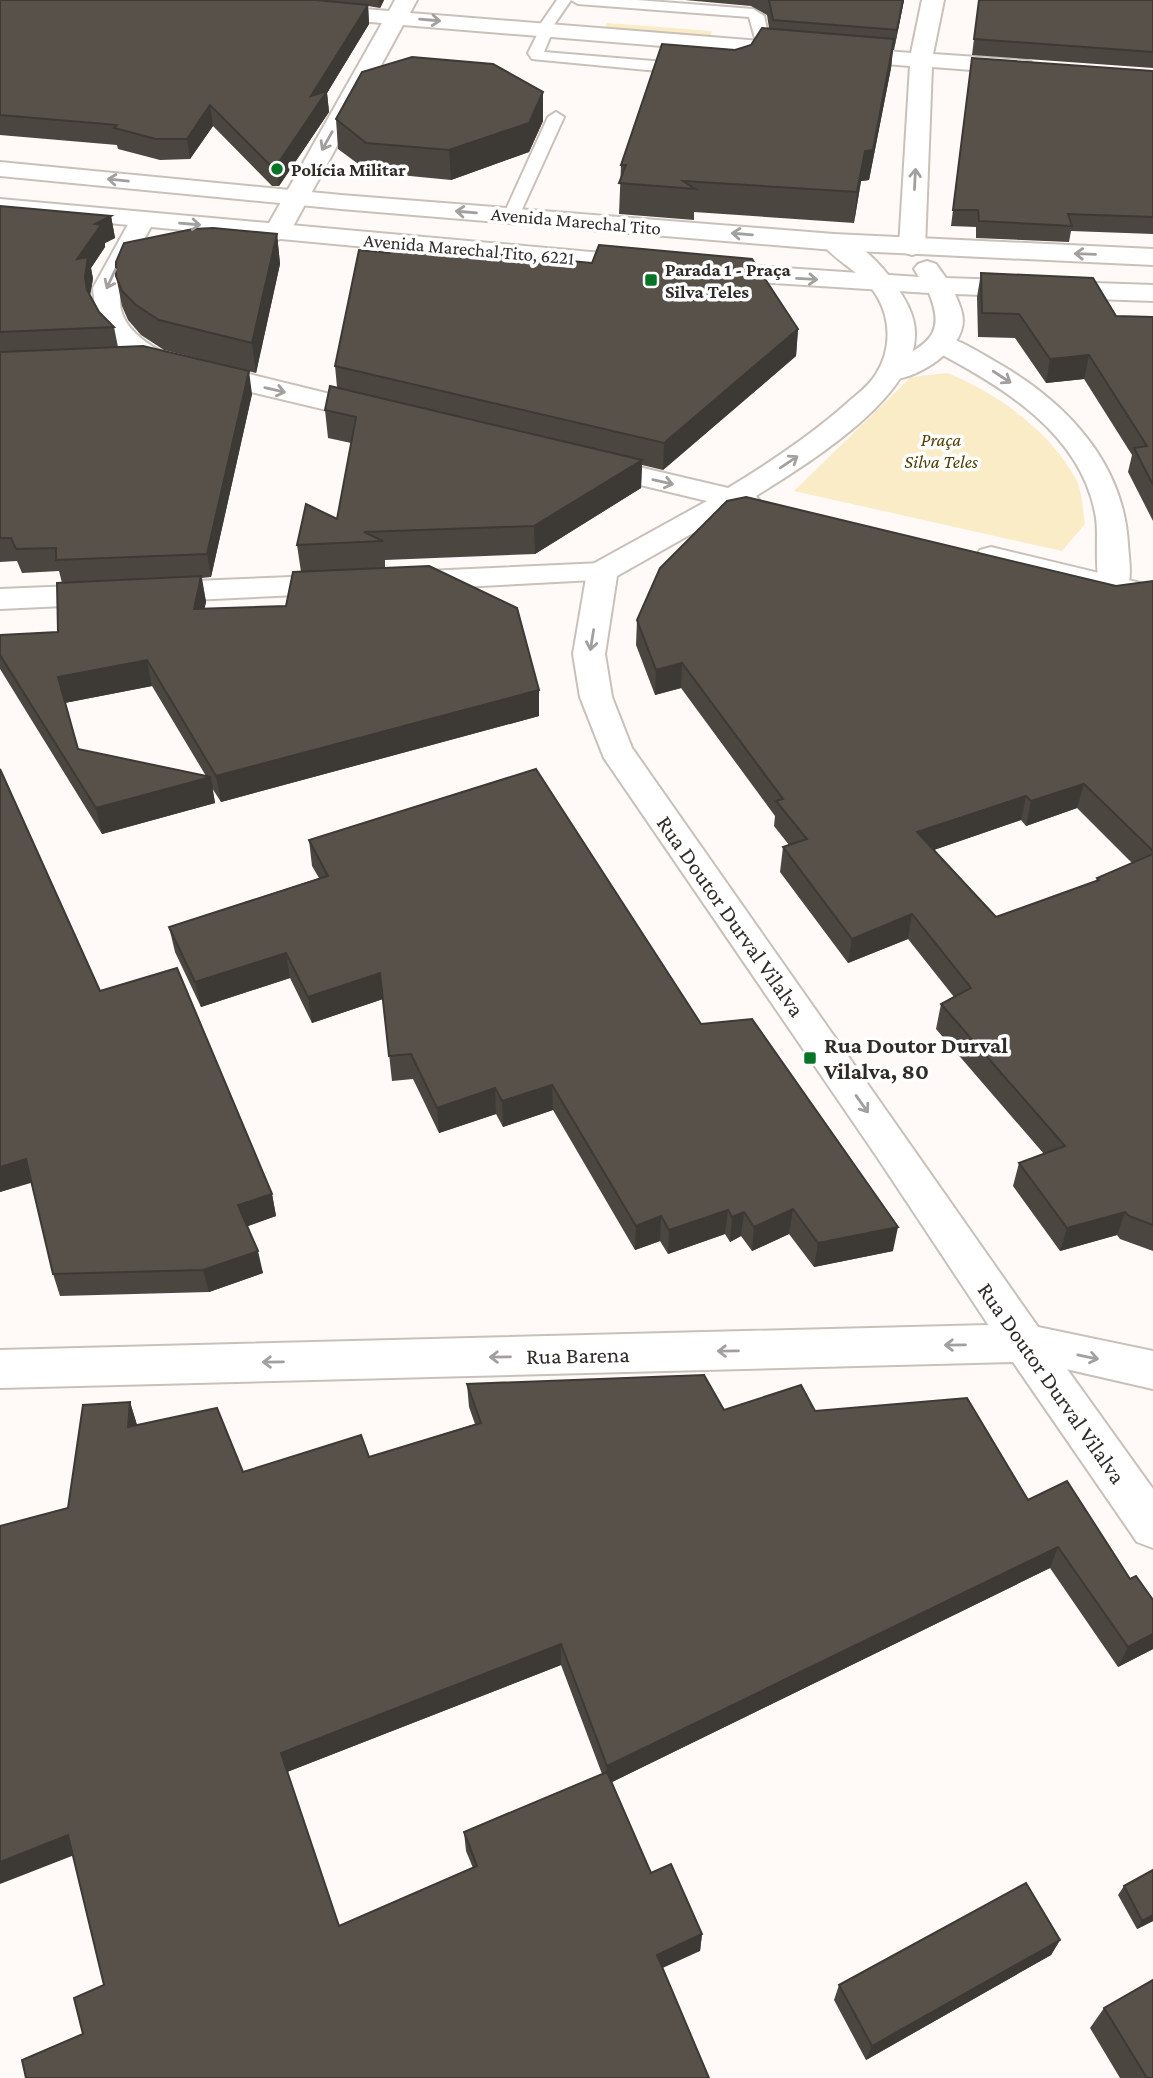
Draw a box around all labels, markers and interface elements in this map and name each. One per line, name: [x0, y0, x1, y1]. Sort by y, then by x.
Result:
one-way arrow: [418, 14, 441, 27]
one-way arrow: [320, 131, 334, 151]
place label: Polícia Militar: [291, 159, 406, 180]
marker: Polícia Militar: [269, 161, 285, 177]
one-way arrow: [909, 168, 922, 190]
one-way arrow: [107, 173, 130, 186]
street label: Avenida Marechal Tito: [490, 203, 662, 239]
one-way arrow: [456, 205, 478, 218]
one-way arrow: [178, 218, 201, 231]
one-way arrow: [731, 227, 754, 240]
street label: Avenida Marechal Tito, 6221: [363, 229, 575, 269]
one-way arrow: [1074, 248, 1097, 261]
place label: Parada 1 - Praça Silva Teles: [665, 259, 792, 302]
one-way arrow: [104, 269, 117, 290]
marker: Parada 1 - Praça Silva Teles: [643, 272, 659, 288]
one-way arrow: [795, 273, 818, 286]
one-way arrow: [992, 370, 1012, 384]
one-way arrow: [263, 384, 286, 397]
park label: Praça Silva Teles: [904, 429, 978, 472]
one-way arrow: [779, 455, 798, 469]
one-way arrow: [651, 476, 674, 489]
one-way arrow: [585, 628, 598, 651]
street label: Rua Doutor Durval Vilalva: [652, 810, 811, 1022]
place label: Rua Doutor Durval Vilalva, 80: [823, 1032, 1008, 1084]
marker: Rua Doutor Durval Vilalva, 80: [802, 1050, 818, 1066]
one-way arrow: [855, 1094, 869, 1113]
street label: Rua Doutor Durval Vilalva: [973, 1277, 1132, 1489]
one-way arrow: [944, 1339, 967, 1352]
street label: Rua Barena: [526, 1341, 630, 1369]
one-way arrow: [717, 1344, 740, 1358]
one-way arrow: [489, 1350, 512, 1363]
one-way arrow: [1076, 1350, 1099, 1364]
one-way arrow: [262, 1356, 285, 1369]

